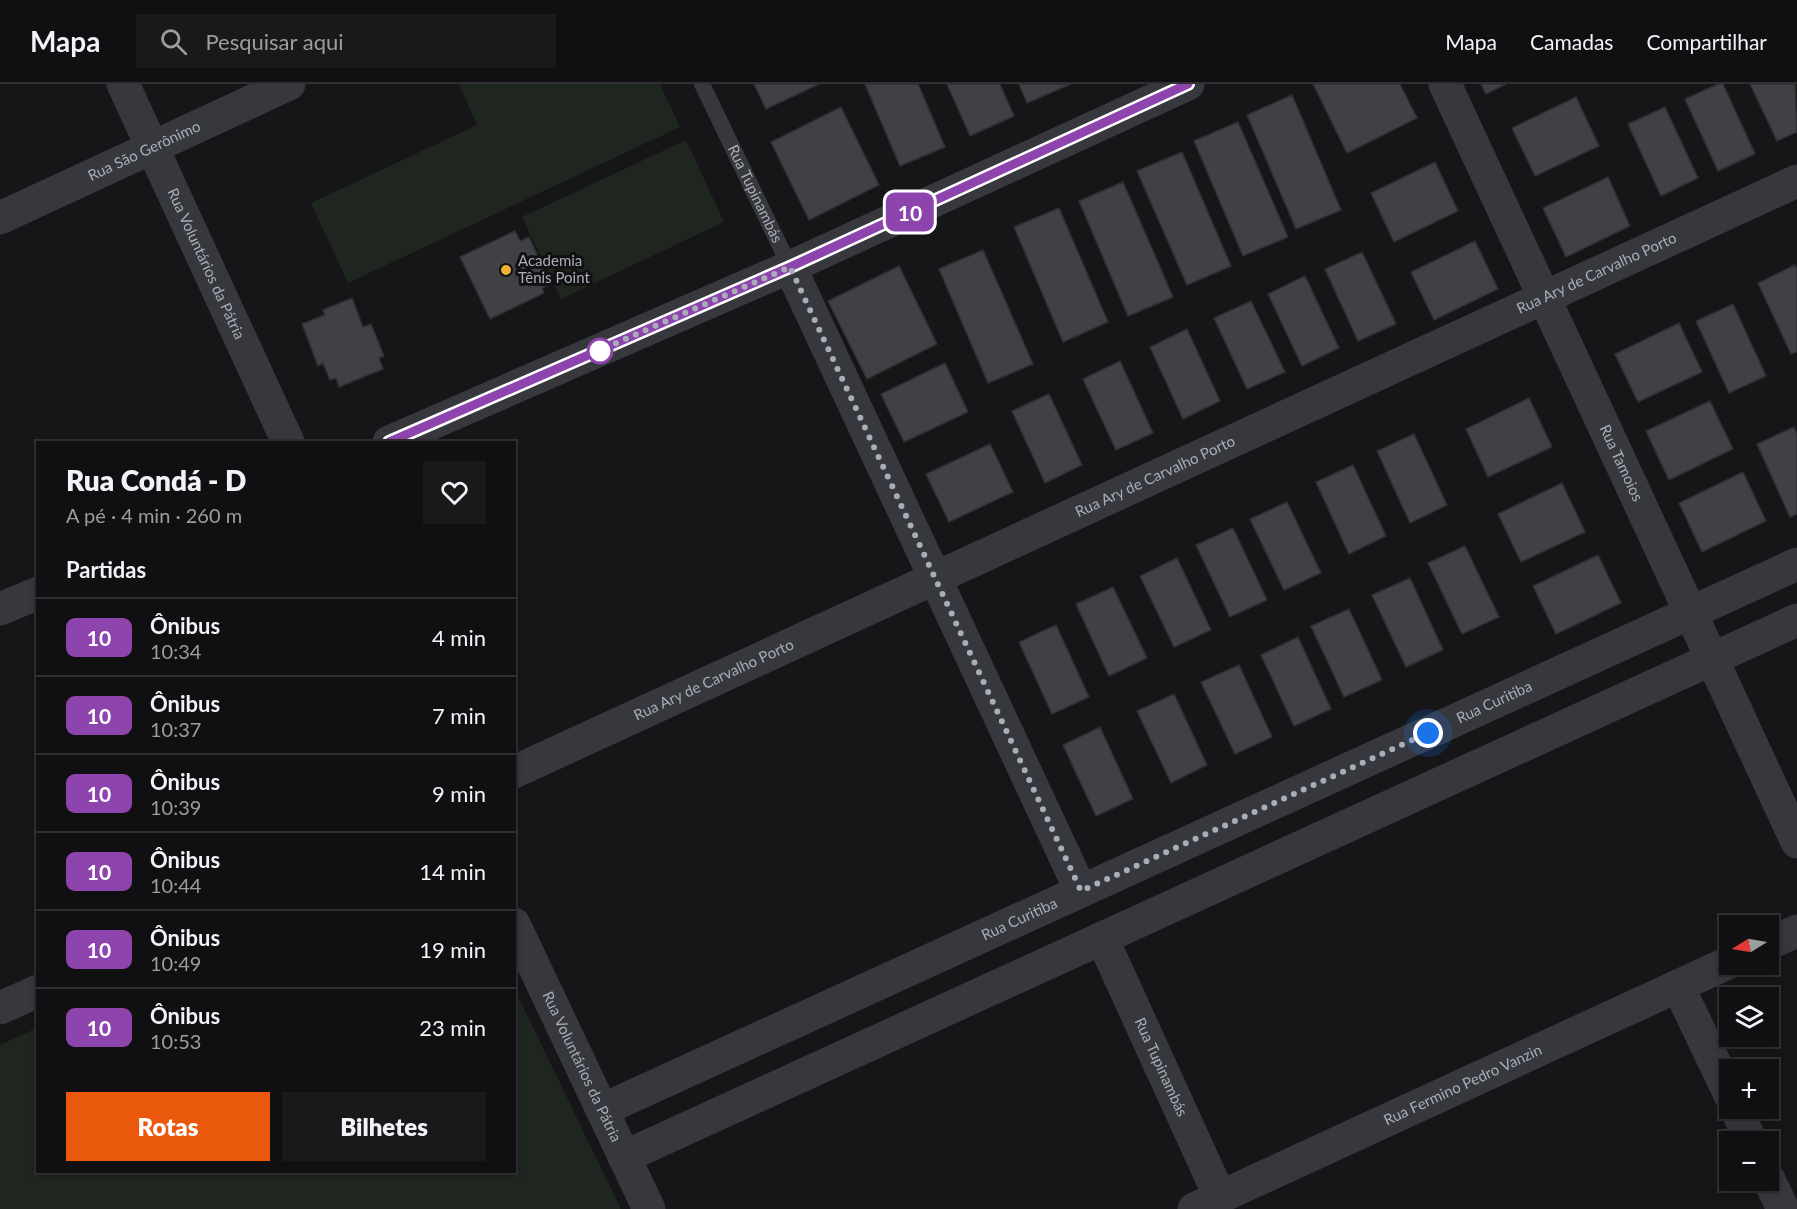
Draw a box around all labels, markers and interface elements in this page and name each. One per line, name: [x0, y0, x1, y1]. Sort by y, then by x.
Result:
search box: [136, 14, 556, 68]
text: Mapa: [30, 24, 100, 58]
icon: search: [157, 25, 190, 58]
text: Pesquisar aqui: [205, 28, 344, 55]
text: Mapa: [1445, 29, 1497, 54]
text: Camadas: [1530, 29, 1613, 54]
text: Compartilhar: [1646, 29, 1767, 54]
street label: Rua São Gerônimo: [85, 116, 203, 184]
street label: Rua Tupinambás: [725, 142, 787, 245]
street label: Rua Voluntários da Pátria: [164, 185, 249, 342]
line badge: 10: [883, 192, 937, 232]
text: 10: [898, 200, 922, 225]
street label: Rua Ary de Carvalho Porto: [1513, 228, 1679, 317]
place label: Academia Tênis Point: [518, 251, 590, 286]
marker: Academia Tênis Point: [499, 263, 513, 277]
unlabelled marker: [587, 338, 613, 364]
street label: Rua Tamoios: [1596, 422, 1647, 504]
street label: Rua Ary de Carvalho Porto: [1072, 431, 1238, 520]
button: heart: [423, 461, 486, 524]
text: Rua Condá - D: [66, 463, 246, 497]
text: A pé · 4 min · 260 m: [66, 503, 242, 527]
text: Partidas: [66, 556, 146, 583]
text: Ônibus: [150, 612, 220, 639]
text: 4 min: [432, 624, 486, 651]
text: 10: [87, 625, 111, 650]
street label: Rua Ary de Carvalho Porto: [631, 634, 796, 724]
text: 10:34: [150, 639, 201, 663]
street label: Rua Curitiba: [1453, 676, 1535, 726]
text: Ônibus: [150, 690, 220, 717]
text: 7 min: [432, 702, 486, 729]
text: 10: [87, 703, 111, 728]
text: 10:37: [150, 717, 201, 741]
your location: [1413, 718, 1443, 748]
text: Ônibus: [150, 768, 220, 795]
text: 9 min: [432, 780, 486, 807]
text: 10: [87, 781, 111, 806]
text: 10:39: [150, 795, 201, 819]
text: Ônibus: [150, 846, 220, 873]
text: 14 min: [419, 858, 486, 885]
text: 10: [87, 859, 111, 884]
text: 10:44: [150, 873, 201, 897]
street label: Rua Curitiba: [978, 893, 1060, 943]
north arrow: [1719, 915, 1779, 975]
map controls: [1719, 915, 1779, 1191]
text: Ônibus: [150, 924, 220, 951]
text: 19 min: [419, 936, 486, 963]
text: 10: [87, 937, 111, 962]
text: 10:49: [150, 951, 201, 975]
button: layers: [1719, 987, 1779, 1047]
street label: Rua Voluntários da Pátria: [539, 988, 626, 1145]
text: Ônibus: [150, 1002, 220, 1029]
text: 23 min: [419, 1014, 486, 1041]
text: 10: [87, 1015, 111, 1040]
street label: Rua Tupinambás: [1131, 1015, 1192, 1119]
text: 10:53: [150, 1029, 201, 1053]
street label: Rua Fermino Pedro Vanzin: [1380, 1040, 1544, 1128]
button: +: [1719, 1059, 1779, 1119]
button: Rotas: [66, 1092, 270, 1161]
button: Bilhetes: [282, 1092, 486, 1161]
button: −: [1719, 1131, 1779, 1191]

